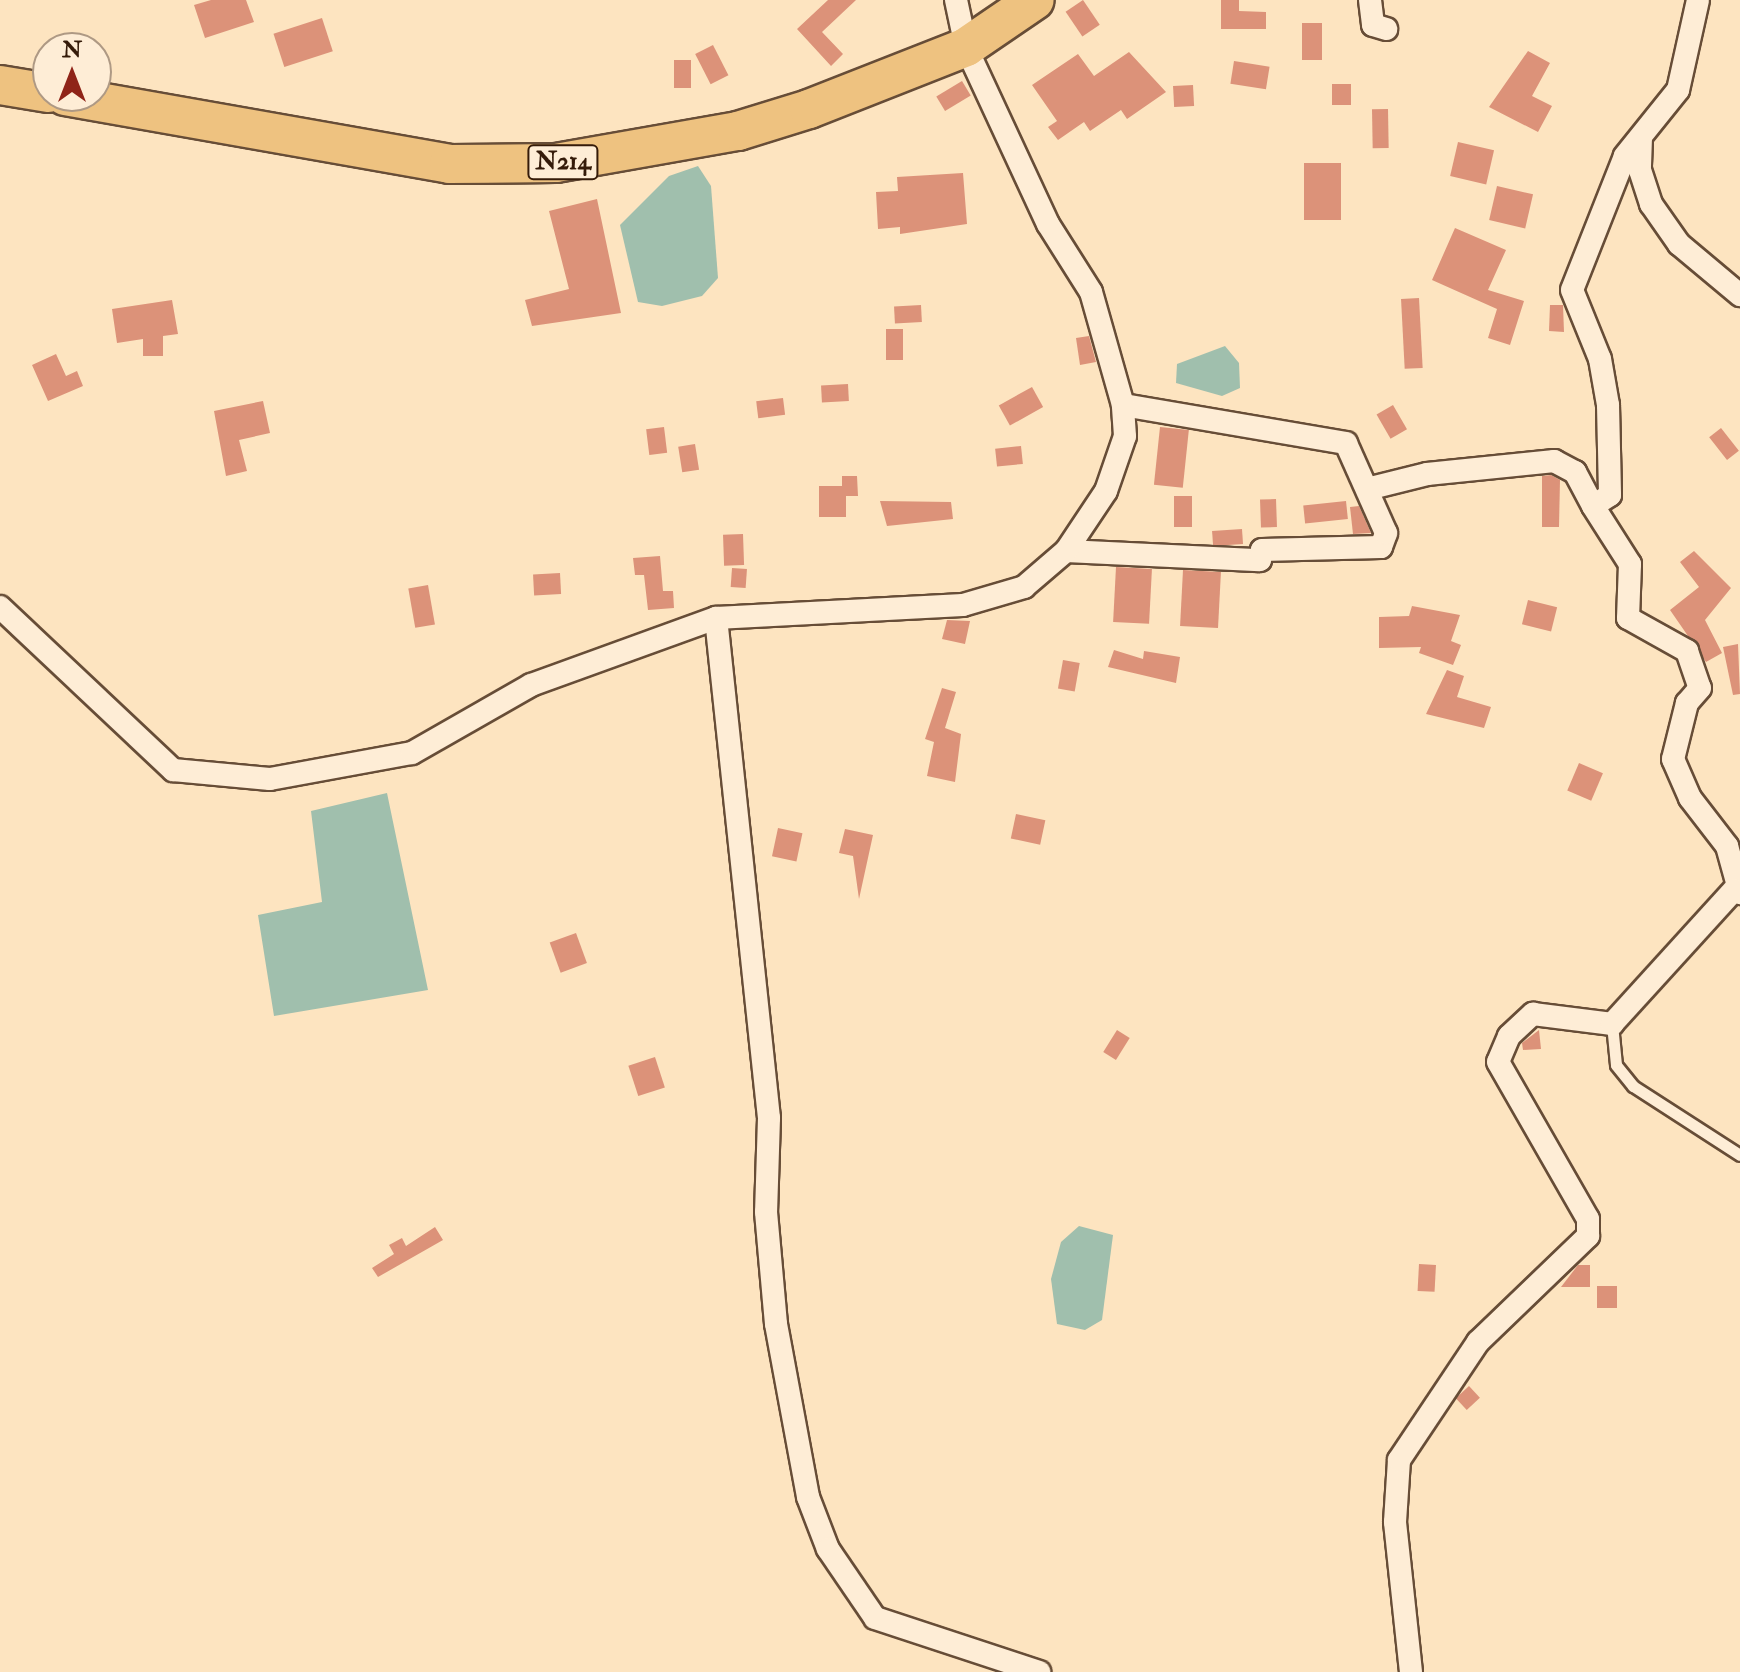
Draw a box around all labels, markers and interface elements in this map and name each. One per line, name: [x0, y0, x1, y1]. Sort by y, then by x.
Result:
north arrow: [32, 32, 112, 112]
text: N: [62, 36, 82, 64]
road number: N214: [527, 142, 599, 182]

